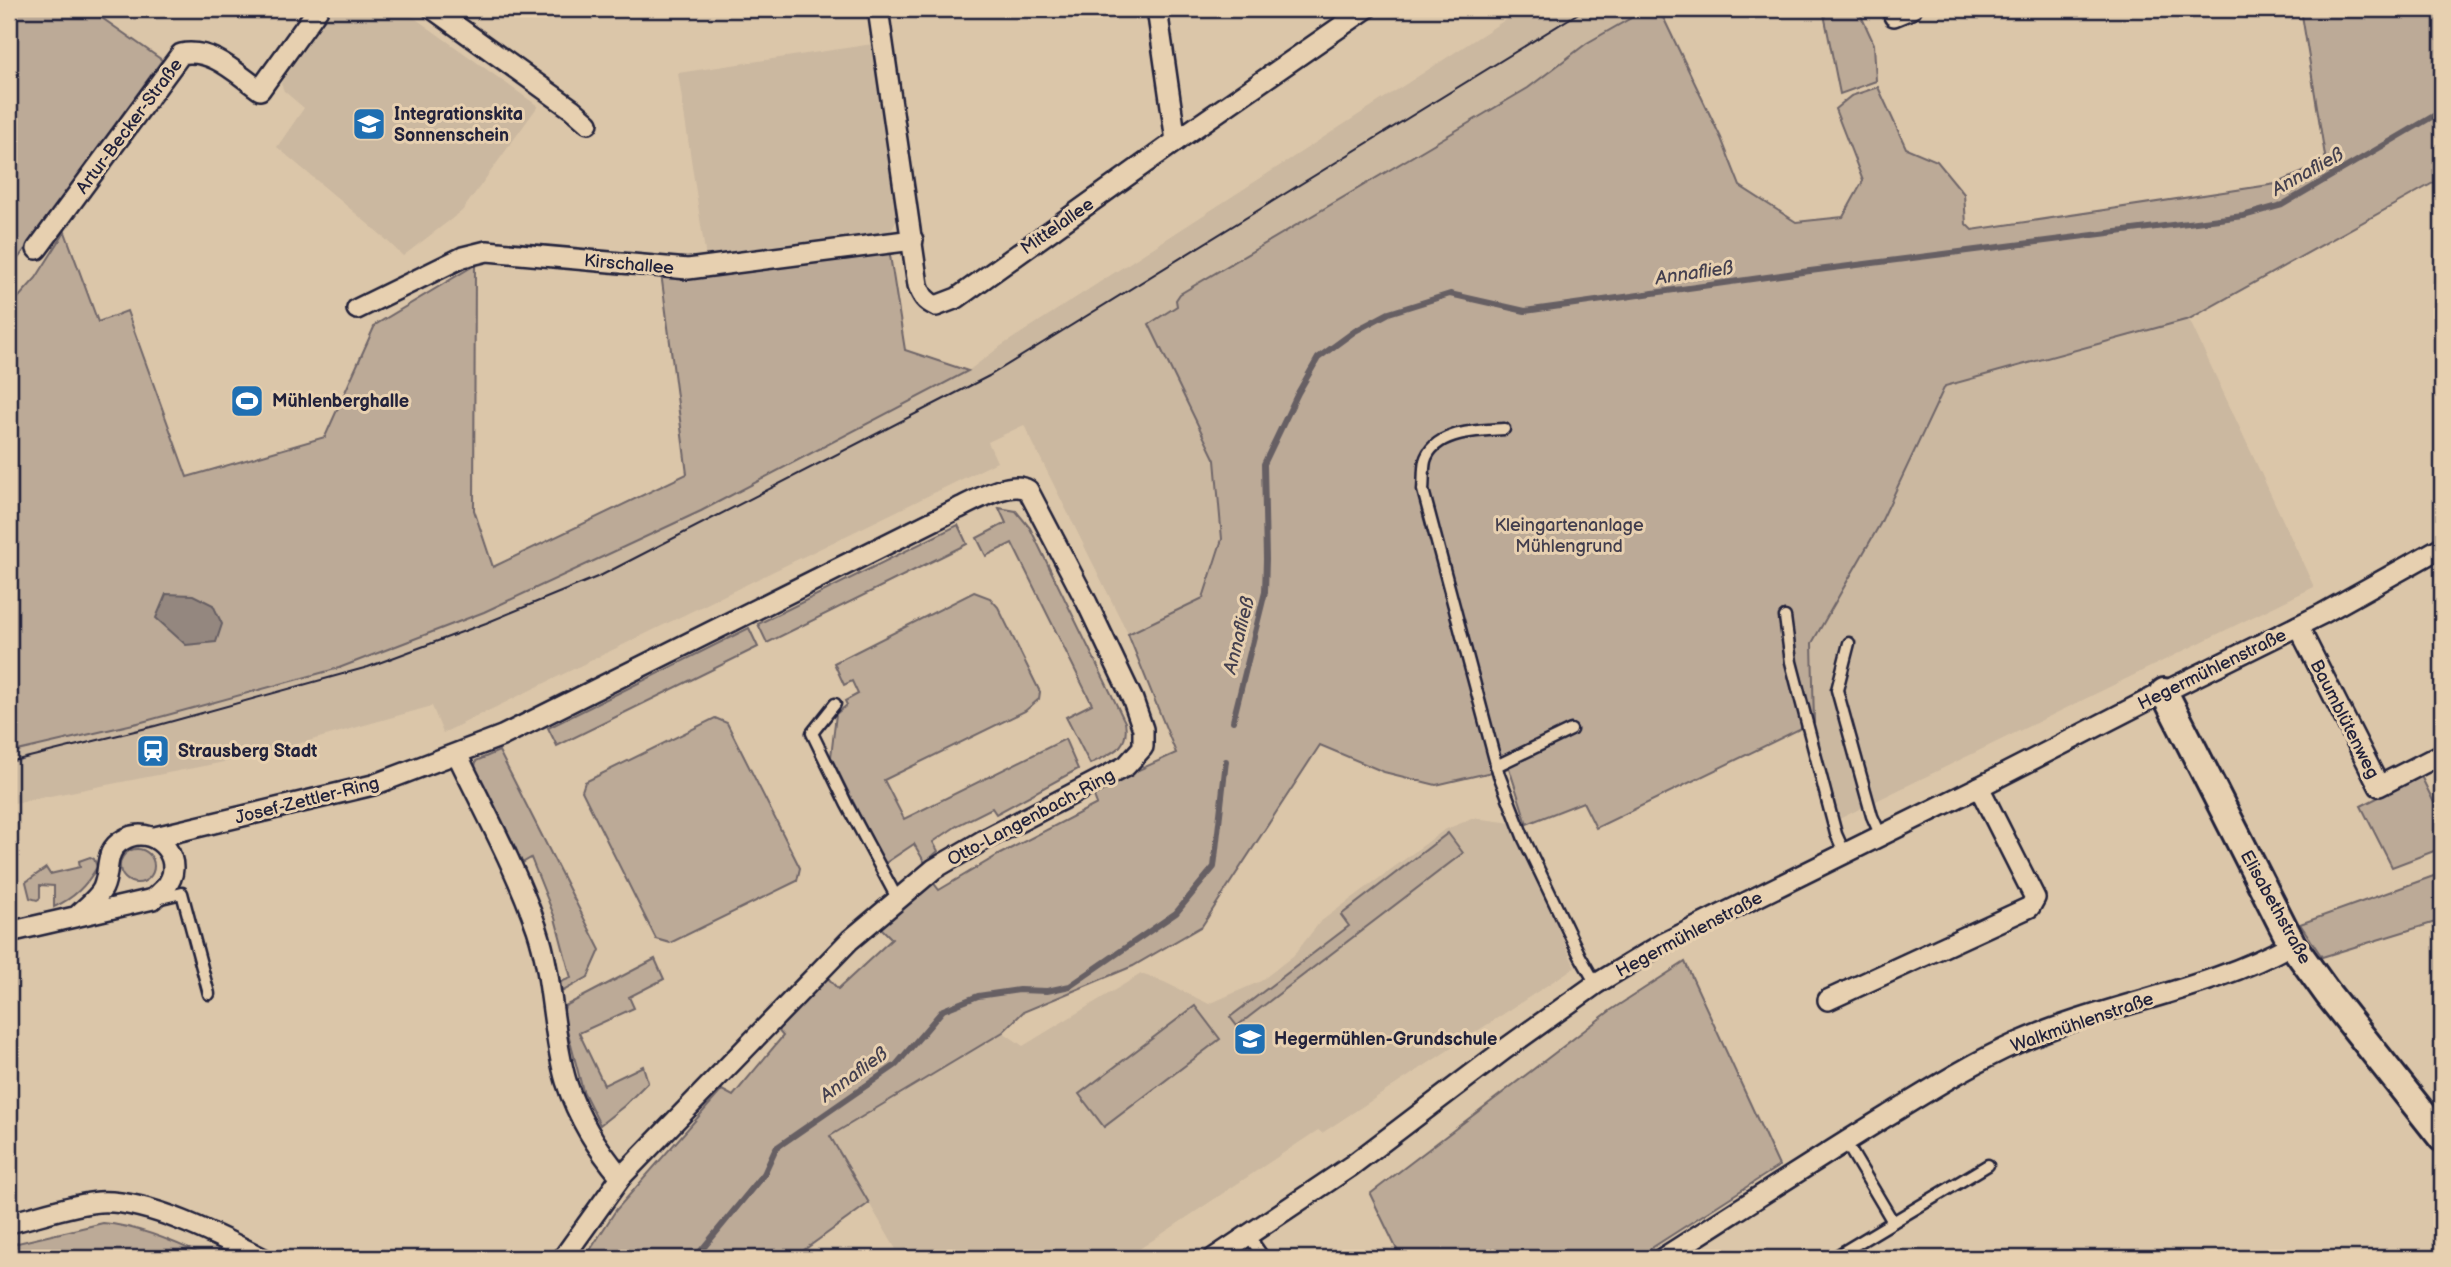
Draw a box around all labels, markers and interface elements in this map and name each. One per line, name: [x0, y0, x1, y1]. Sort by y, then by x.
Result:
street label: Artur-Becker-Straße: [72, 54, 187, 198]
place label: Integrationskita Sonnenschein: [394, 104, 523, 146]
school or university icon: Integrationskita Sonnenschein: [350, 105, 388, 143]
water label: Annafließ: [2267, 143, 2348, 202]
street label: Mittelallee: [1017, 193, 1098, 259]
street label: Kirschallee: [583, 250, 675, 279]
water label: Annafließ: [1653, 257, 1735, 290]
sports icon: Mühlenberghalle: [228, 382, 266, 420]
place label: Mühlenberghalle: [272, 391, 409, 412]
park label: Kleingartenanlage Mühlengrund: [1494, 515, 1644, 557]
water label: Annafließ: [1219, 594, 1260, 677]
street label: Hegermühlenstraße: [2135, 624, 2290, 715]
street label: Baumblütenweg: [2306, 656, 2384, 782]
station icon: Strausberg Stadt: [134, 732, 172, 770]
place label: Strausberg Stadt: [178, 741, 317, 762]
street label: Otto-Langenbach-Ring: [944, 764, 1119, 871]
street label: Josef-Zettler-Ring: [233, 772, 381, 829]
street label: Elisabethstraße: [2236, 847, 2316, 968]
street label: Hegermühlenstraße: [1613, 887, 1766, 982]
street label: Walkmühlenstraße: [2008, 988, 2157, 1057]
school or university icon: Hegermühlen-Grundschule: [1231, 1020, 1269, 1058]
place label: Hegermühlen-Grundschule: [1274, 1029, 1497, 1050]
water label: Annafließ: [815, 1043, 893, 1108]

